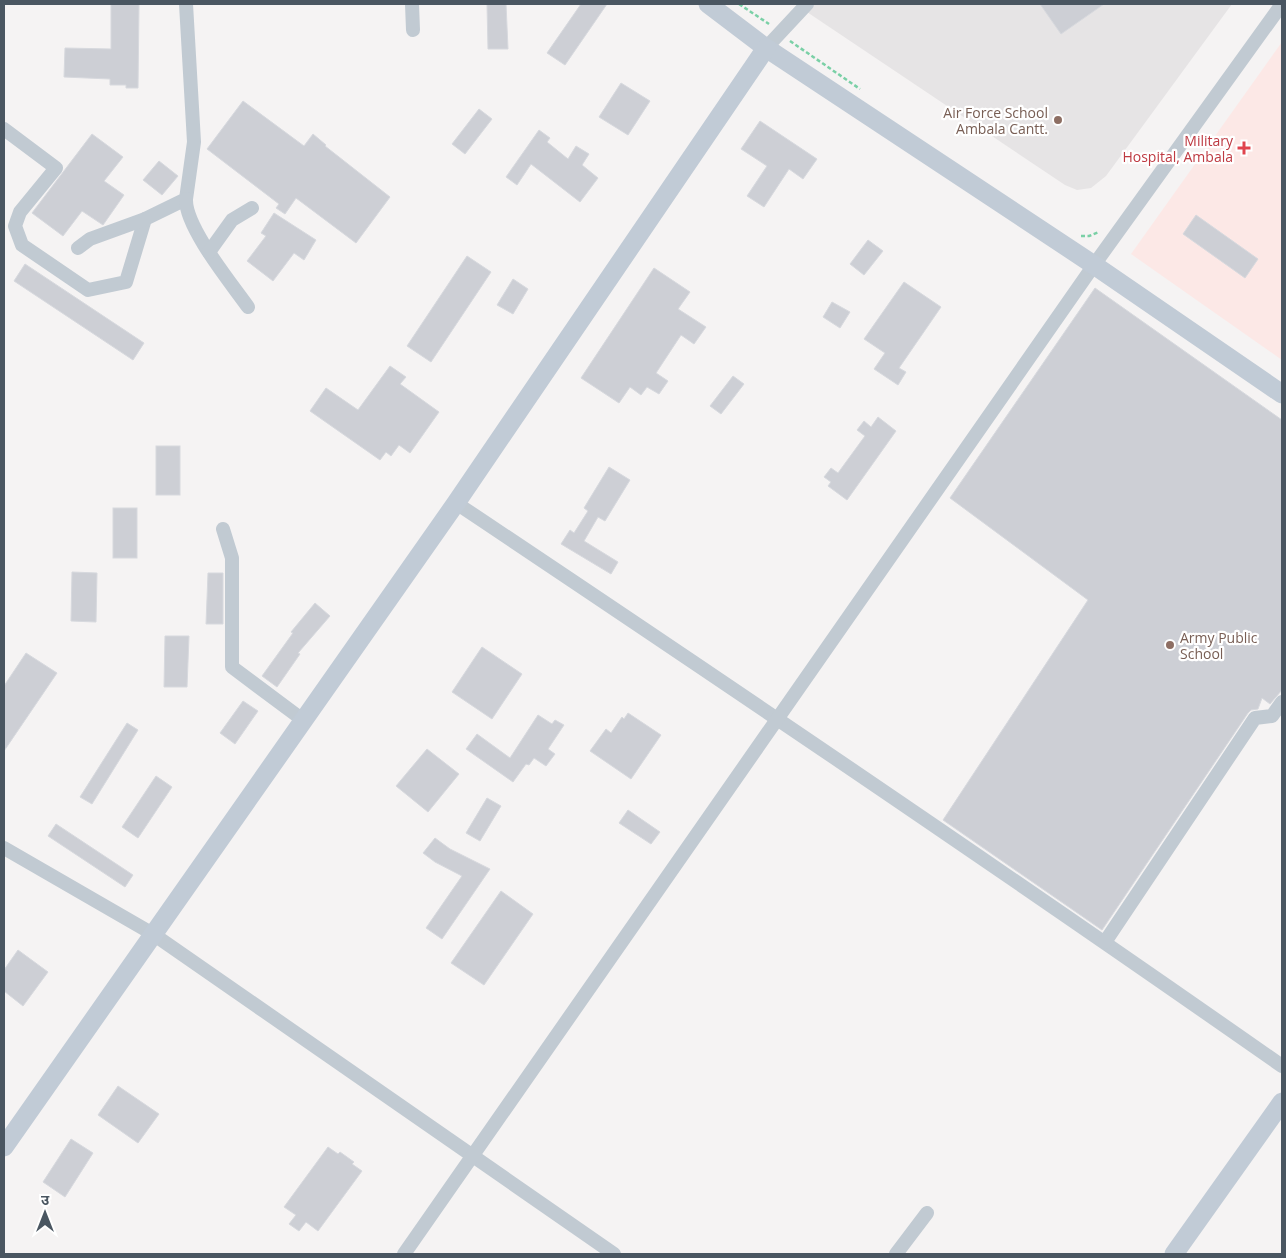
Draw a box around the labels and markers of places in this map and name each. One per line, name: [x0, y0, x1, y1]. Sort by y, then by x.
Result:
place label: Air Force School Ambala Cantt.: [943, 103, 1048, 138]
marker: Air Force School Ambala Cantt.: [1052, 114, 1064, 126]
place label: Military Hospital, Ambala: [1122, 131, 1234, 166]
marker: Military Hospital, Ambala: [1237, 141, 1251, 155]
place label: Army Public School: [1180, 628, 1258, 663]
marker: Army Public School: [1164, 639, 1176, 651]

